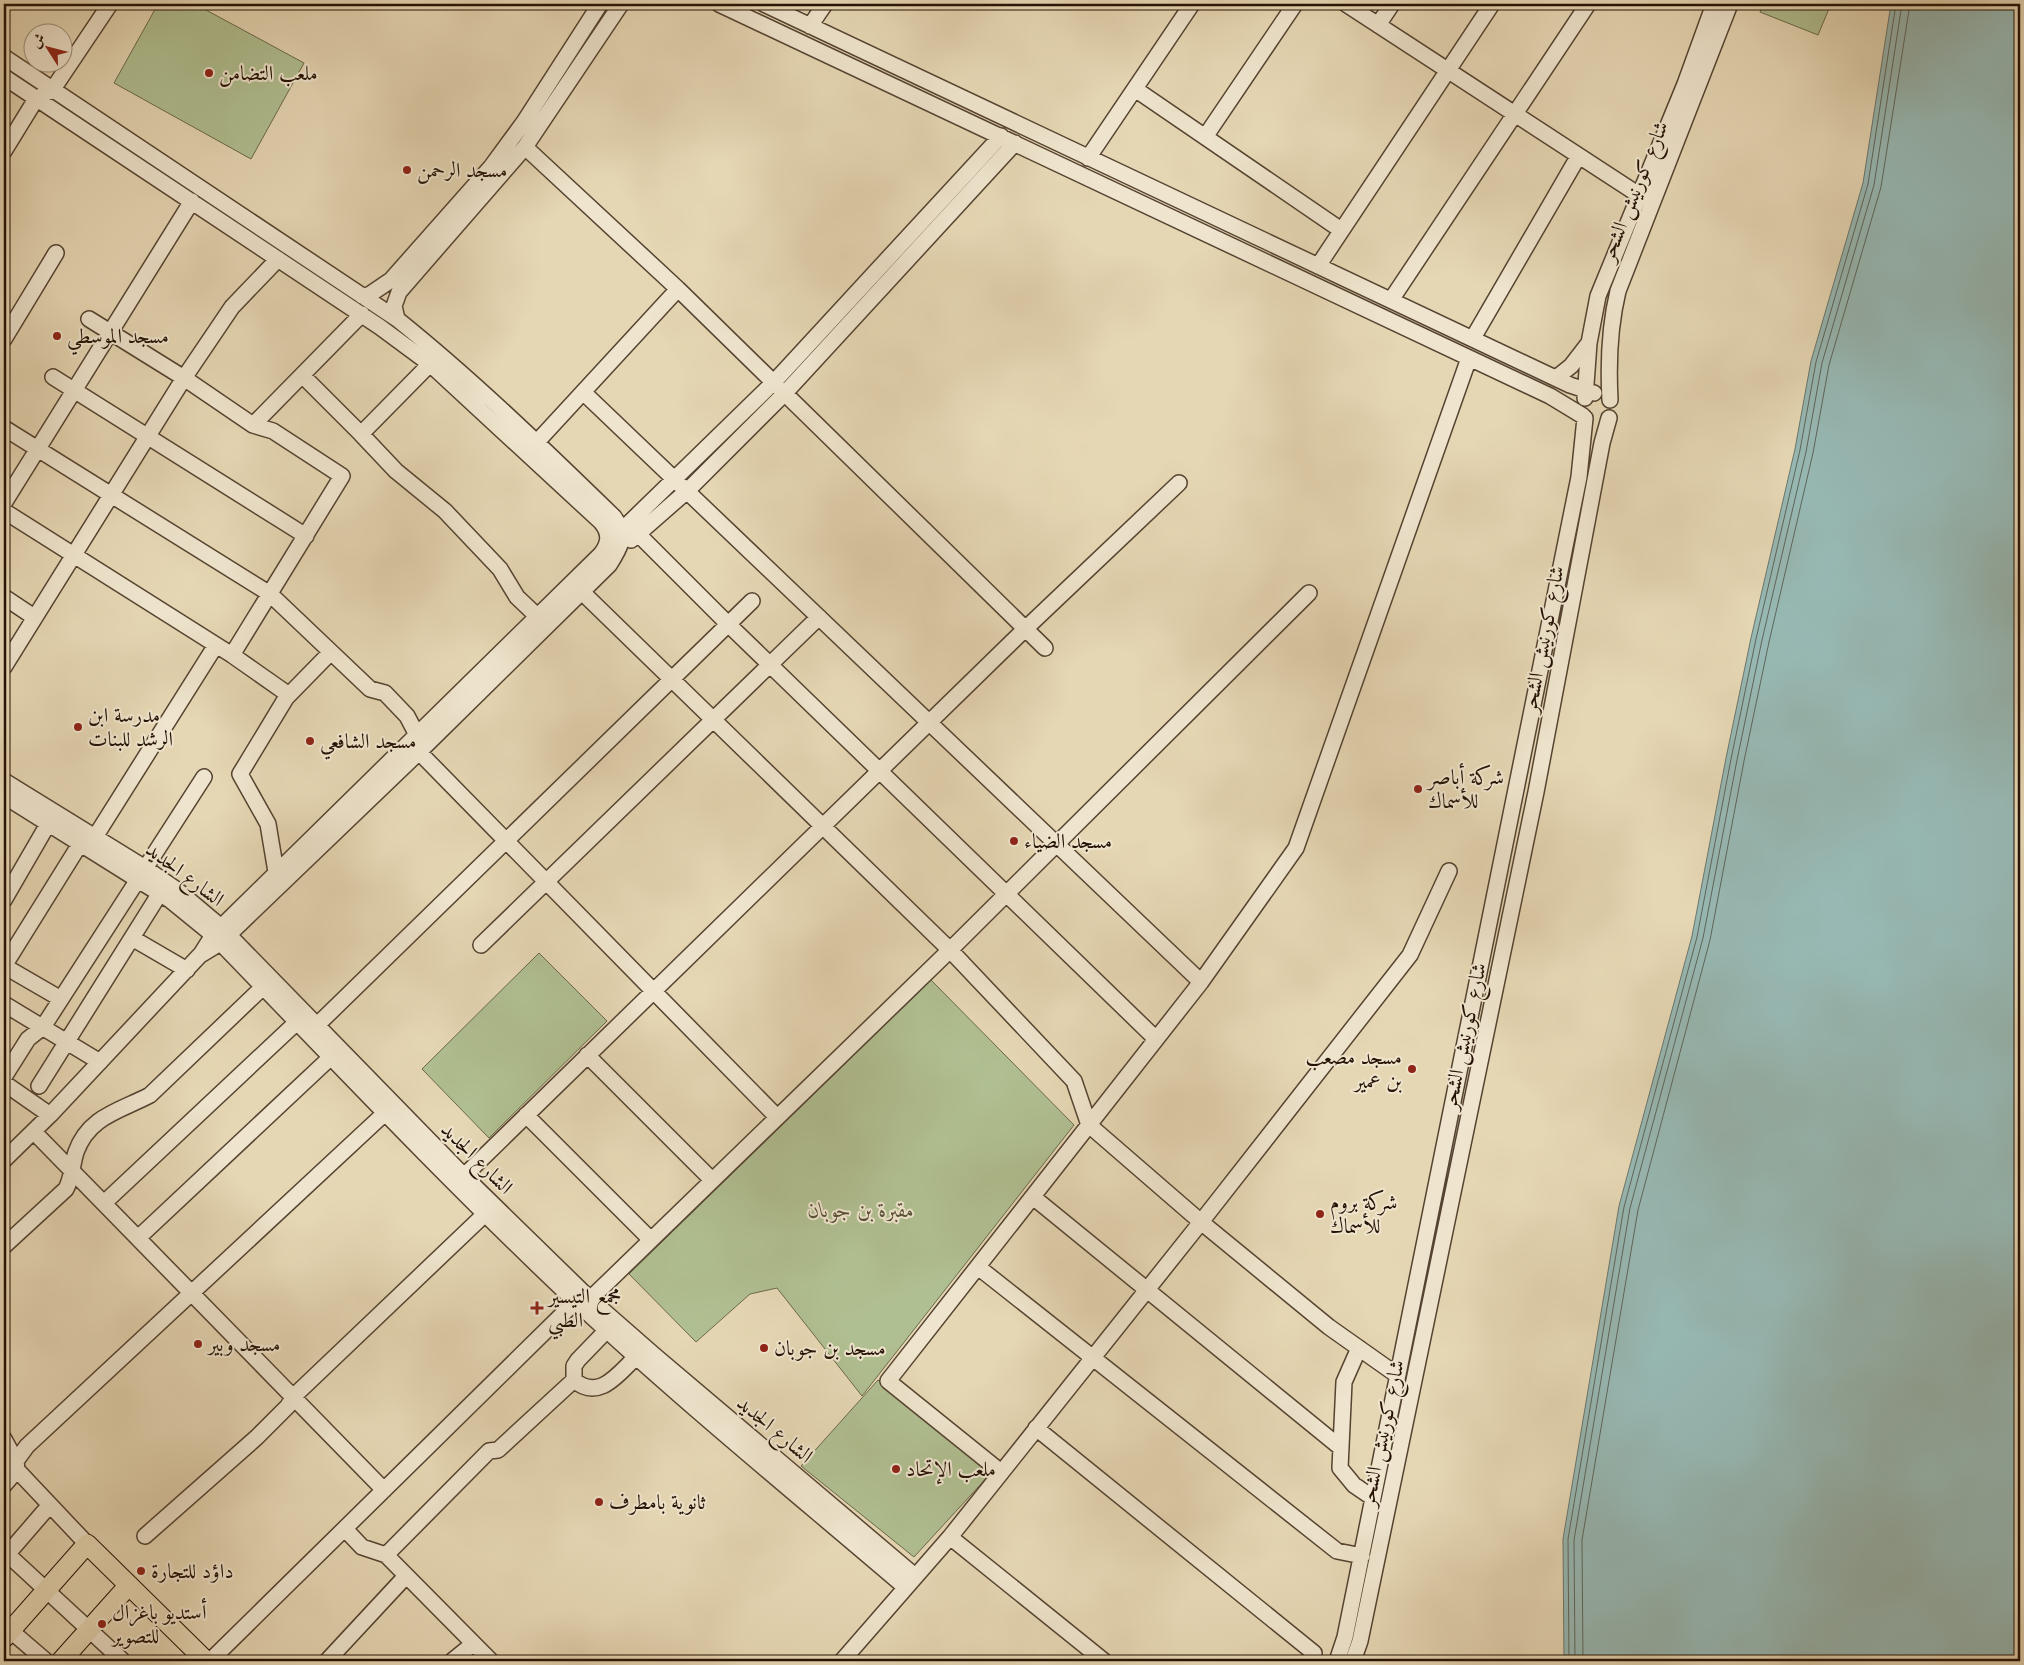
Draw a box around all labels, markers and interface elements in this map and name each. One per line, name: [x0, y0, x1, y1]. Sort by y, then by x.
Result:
north arrow: [22, 22, 72, 72]
text: ش: [26, 29, 50, 52]
place label: ملعب التضامن: [219, 59, 318, 88]
marker: ملعب التضامن: [203, 67, 215, 79]
street label: شارع كورنيش الشحر: [1592, 117, 1679, 269]
place label: مسجد الرحمن: [417, 156, 507, 185]
marker: مسجد الرحمن: [401, 164, 413, 176]
place label: مسجد الموسطي: [67, 322, 169, 356]
marker: مسجد الموسطي: [51, 330, 63, 342]
street label: شارع كورنيش الشحر: [1515, 563, 1575, 717]
place label: مدرسة ابن الرشد للبنات: [88, 701, 173, 754]
marker: مدرسة ابن الرشد للبنات: [72, 721, 84, 733]
place label: مسجد الشافعي: [320, 727, 417, 760]
marker: مسجد الشافعي: [304, 735, 316, 747]
place label: شركة أباصر للأسماك: [1426, 762, 1504, 816]
marker: شركة أباصر للأسماك: [1412, 783, 1424, 795]
place label: مسجد الضياء: [1024, 827, 1112, 856]
street label: الشارع الجديد: [138, 835, 230, 916]
marker: مسجد الضياء: [1008, 835, 1020, 847]
street label: شارع كورنيش الشحر: [1434, 960, 1497, 1114]
place label: مسجد مصعب بن عمير: [1306, 1043, 1402, 1096]
marker: مسجد مصعب بن عمير: [1406, 1063, 1418, 1075]
street label: الشارع الجديد: [432, 1116, 519, 1203]
place label: شركة بروم للأسماك: [1330, 1188, 1397, 1241]
park label: مقبرة بن جوبان: [808, 1196, 914, 1225]
marker: شركة بروم للأسماك: [1314, 1208, 1326, 1220]
place label: مجمع التيسير الطبي: [546, 1282, 621, 1340]
marker: مجمع التيسير الطبي: [530, 1301, 544, 1315]
place label: مسجد وبير: [206, 1330, 281, 1359]
place label: مسجد بن جوبان: [774, 1334, 886, 1363]
marker: مسجد وبير: [192, 1338, 204, 1350]
marker: مسجد بن جوبان: [758, 1342, 770, 1354]
street label: شارع كورنيش الشحر: [1352, 1357, 1415, 1511]
street label: الشارع الجديد: [728, 1389, 819, 1472]
place label: ملعب الإتحاد: [906, 1455, 996, 1485]
marker: ملعب الإتحاد: [890, 1463, 902, 1475]
place label: ثانوية بامطرف: [609, 1488, 707, 1517]
marker: ثانوية بامطرف: [593, 1496, 605, 1508]
place label: داؤد للتجارة: [151, 1557, 234, 1586]
marker: داؤد للتجارة: [135, 1565, 147, 1577]
place label: أستديو باغزال للتصوير: [110, 1597, 207, 1651]
marker: أستديو باغزال للتصوير: [96, 1618, 108, 1630]

